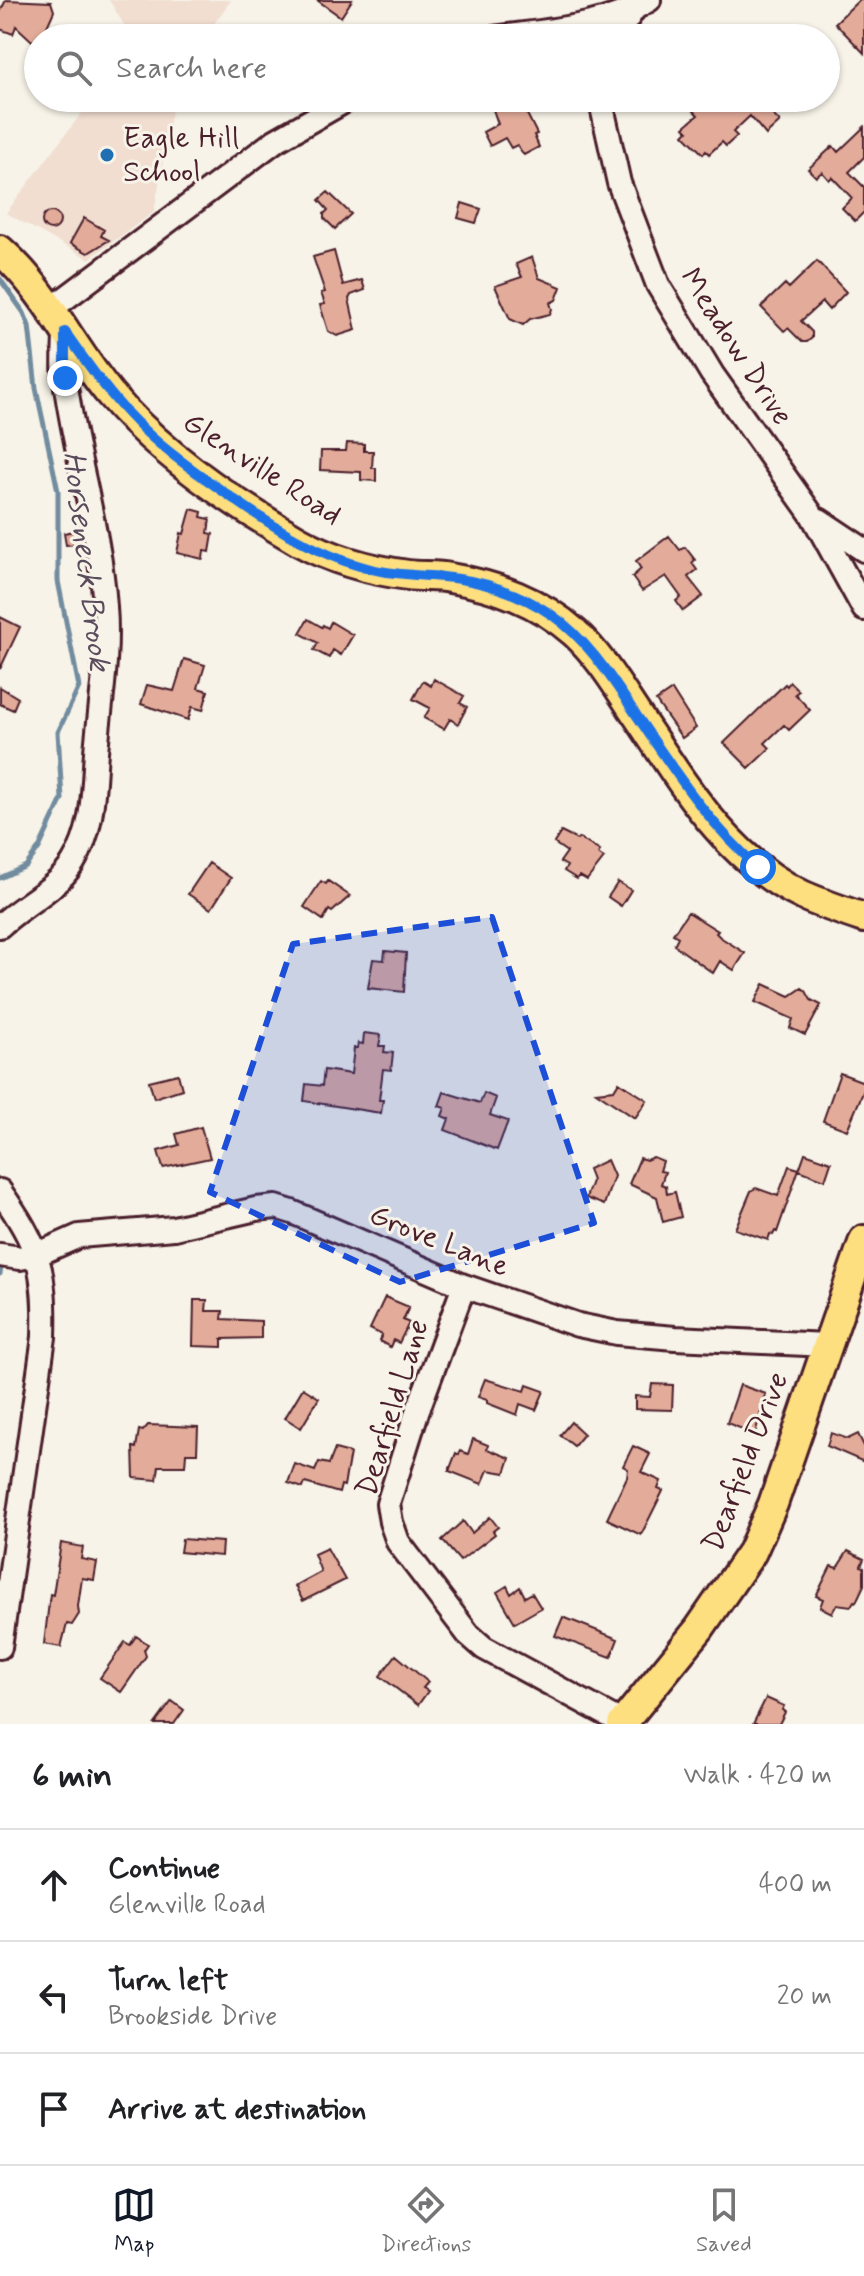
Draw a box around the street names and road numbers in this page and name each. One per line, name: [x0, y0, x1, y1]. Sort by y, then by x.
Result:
street label: Meadow Drive: [671, 261, 801, 433]
street label: Glenville Road: [175, 403, 349, 535]
street label: Grove Lane: [363, 1195, 515, 1287]
street label: Dearfield Lane: [348, 1315, 438, 1501]
street label: Dearfield Drive: [694, 1366, 798, 1558]

